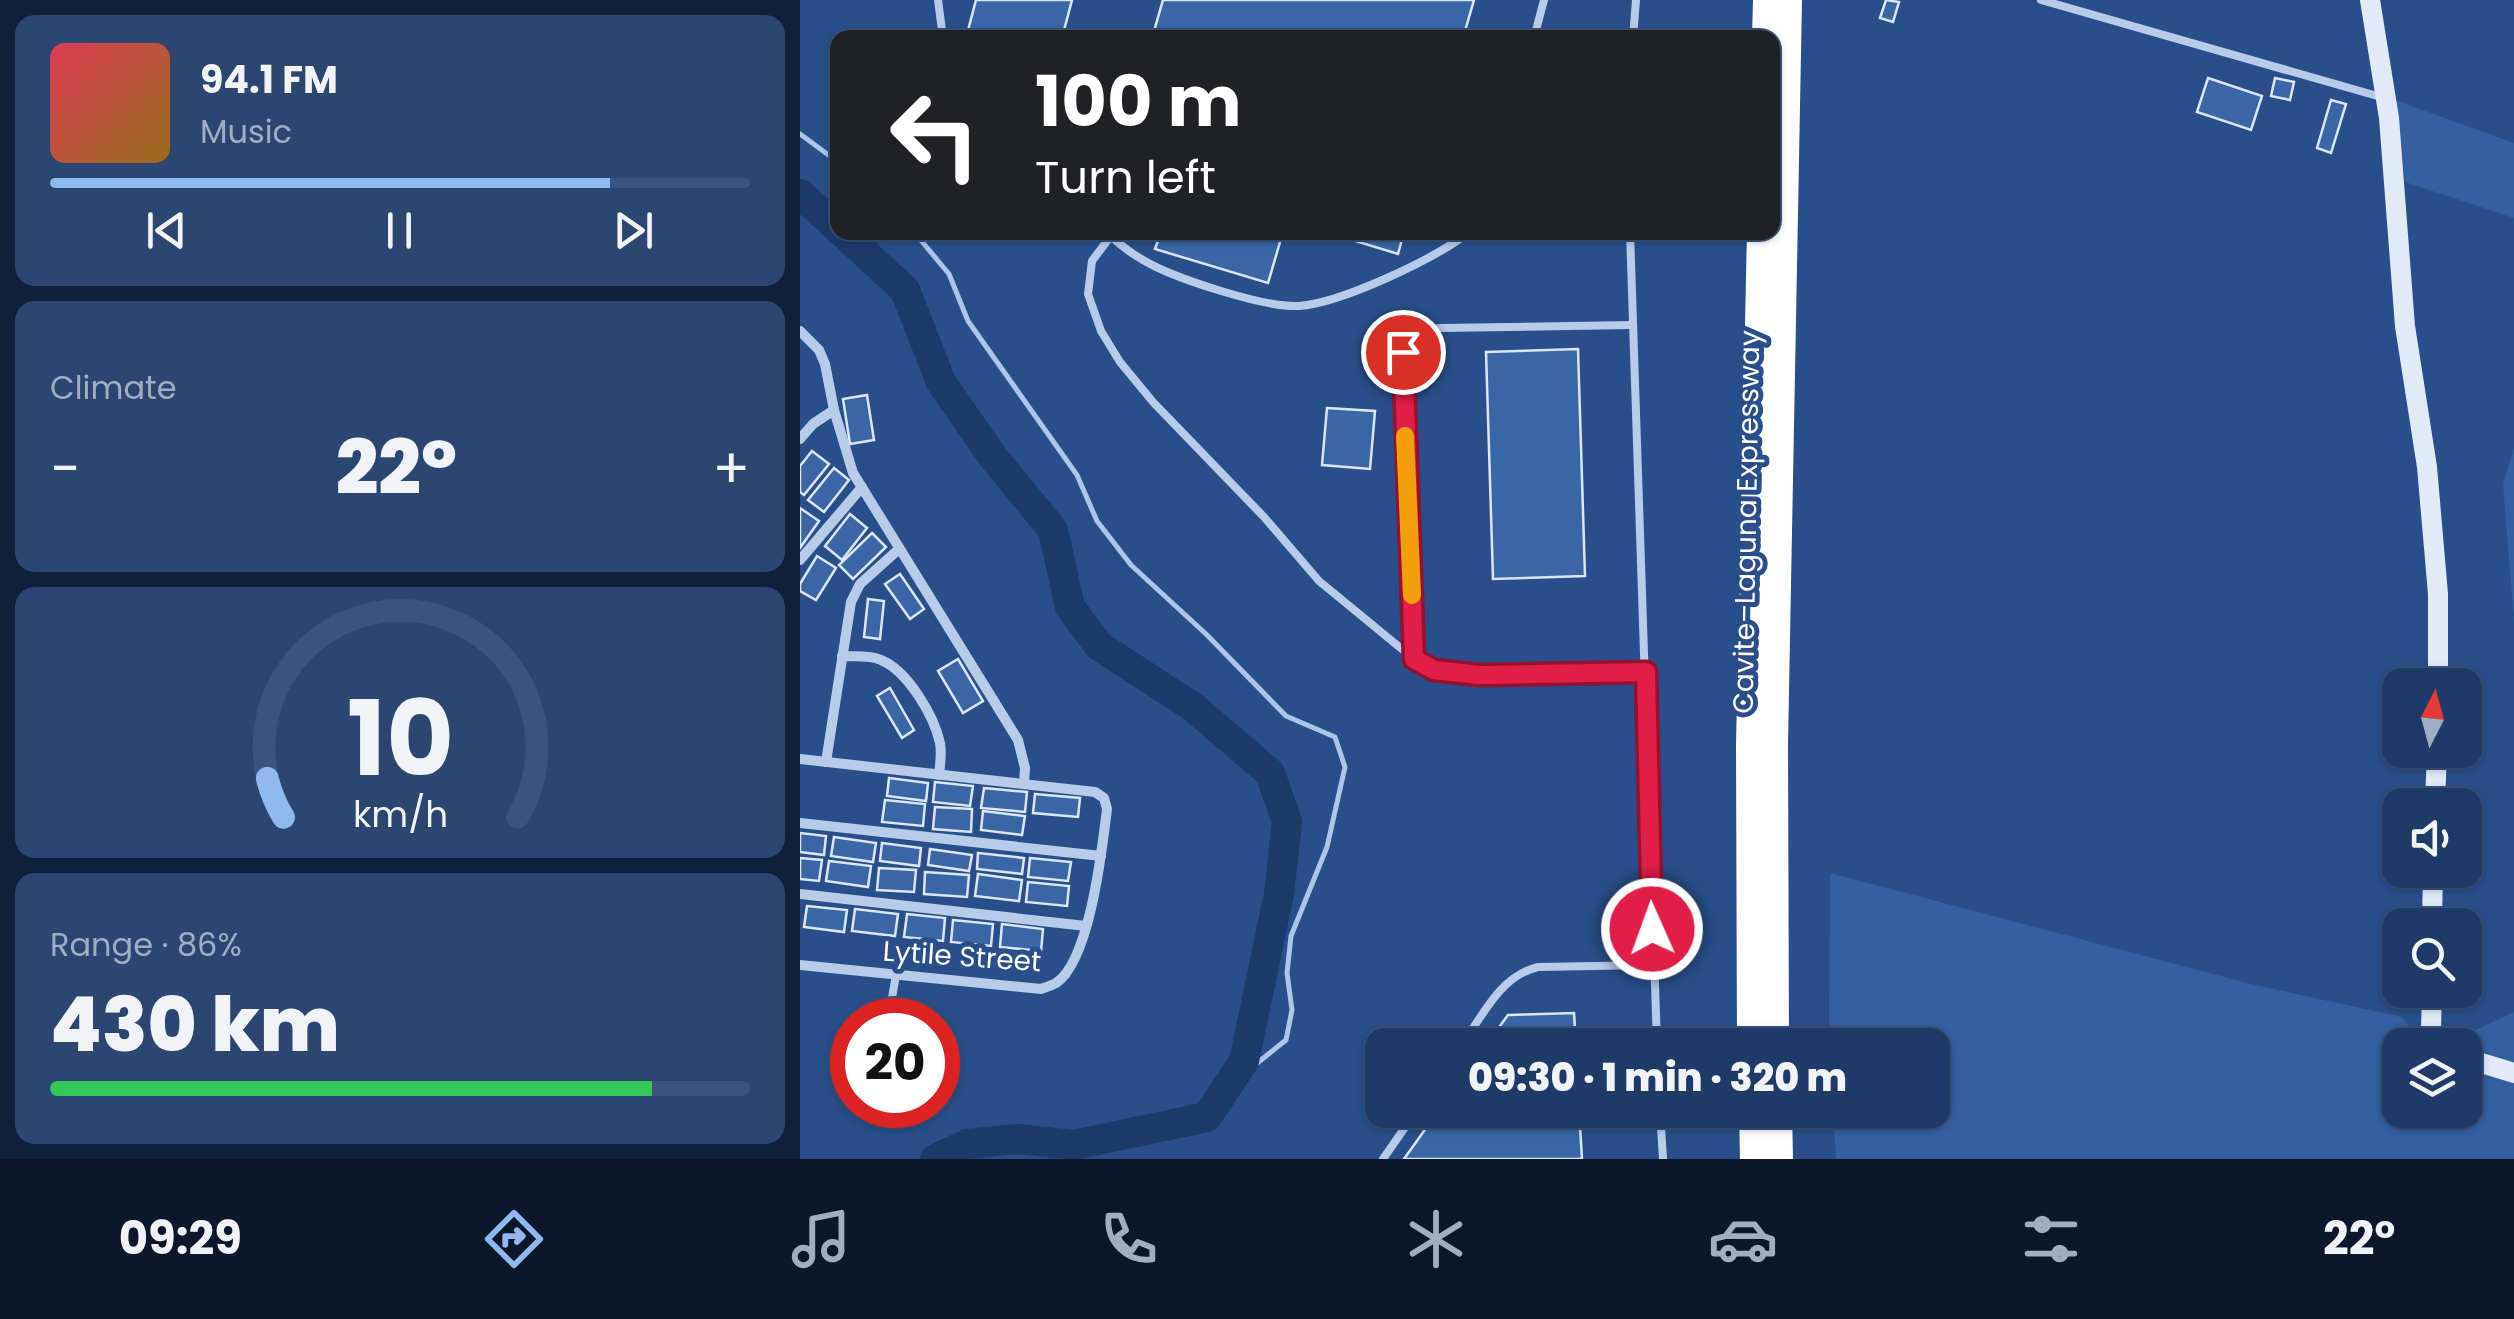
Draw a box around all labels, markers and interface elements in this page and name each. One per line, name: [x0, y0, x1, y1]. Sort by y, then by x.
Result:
text: 100 m: [1035, 52, 1242, 151]
text: 94.1 FM: [200, 53, 338, 106]
icon: left: [870, 70, 1000, 200]
text: Music: [200, 109, 292, 154]
text: Turn left: [1035, 146, 1216, 209]
icon: previous: [139, 203, 194, 258]
icon: pause: [372, 203, 427, 258]
icon: next: [606, 203, 661, 258]
pin: [1361, 310, 1446, 395]
icon: arrive: [1376, 325, 1431, 380]
street label: Cavite–Laguna Expressway: [1724, 330, 1769, 714]
text: Climate: [50, 365, 177, 410]
text: 22°: [336, 415, 457, 520]
text: −: [50, 430, 80, 507]
text: +: [712, 430, 750, 507]
text: 10: [347, 666, 453, 811]
north arrow: [2382, 668, 2482, 768]
map controls: [2382, 668, 2482, 1128]
button: sound: [2382, 788, 2482, 888]
text: km/h: [352, 789, 448, 840]
position arrow: [1600, 877, 1704, 981]
button: search: [2382, 908, 2482, 1008]
text: Range · 86%: [50, 922, 242, 967]
street label: Lytile Street: [881, 932, 1042, 981]
text: 430 km: [50, 972, 340, 1077]
speed limit sign: 20: [830, 998, 960, 1128]
button: layers: [2382, 1028, 2482, 1128]
text: 09:30 · 1 min · 320 m: [1468, 1051, 1847, 1104]
icon: directions: [479, 1204, 549, 1274]
icon: music: [786, 1204, 856, 1274]
icon: phone: [1094, 1204, 1164, 1274]
icon: climate: [1401, 1204, 1471, 1274]
icon: car: [1708, 1204, 1778, 1274]
icon: filters: [2016, 1204, 2086, 1274]
text: 09:29: [119, 1207, 242, 1270]
text: 22°: [2323, 1207, 2395, 1270]

